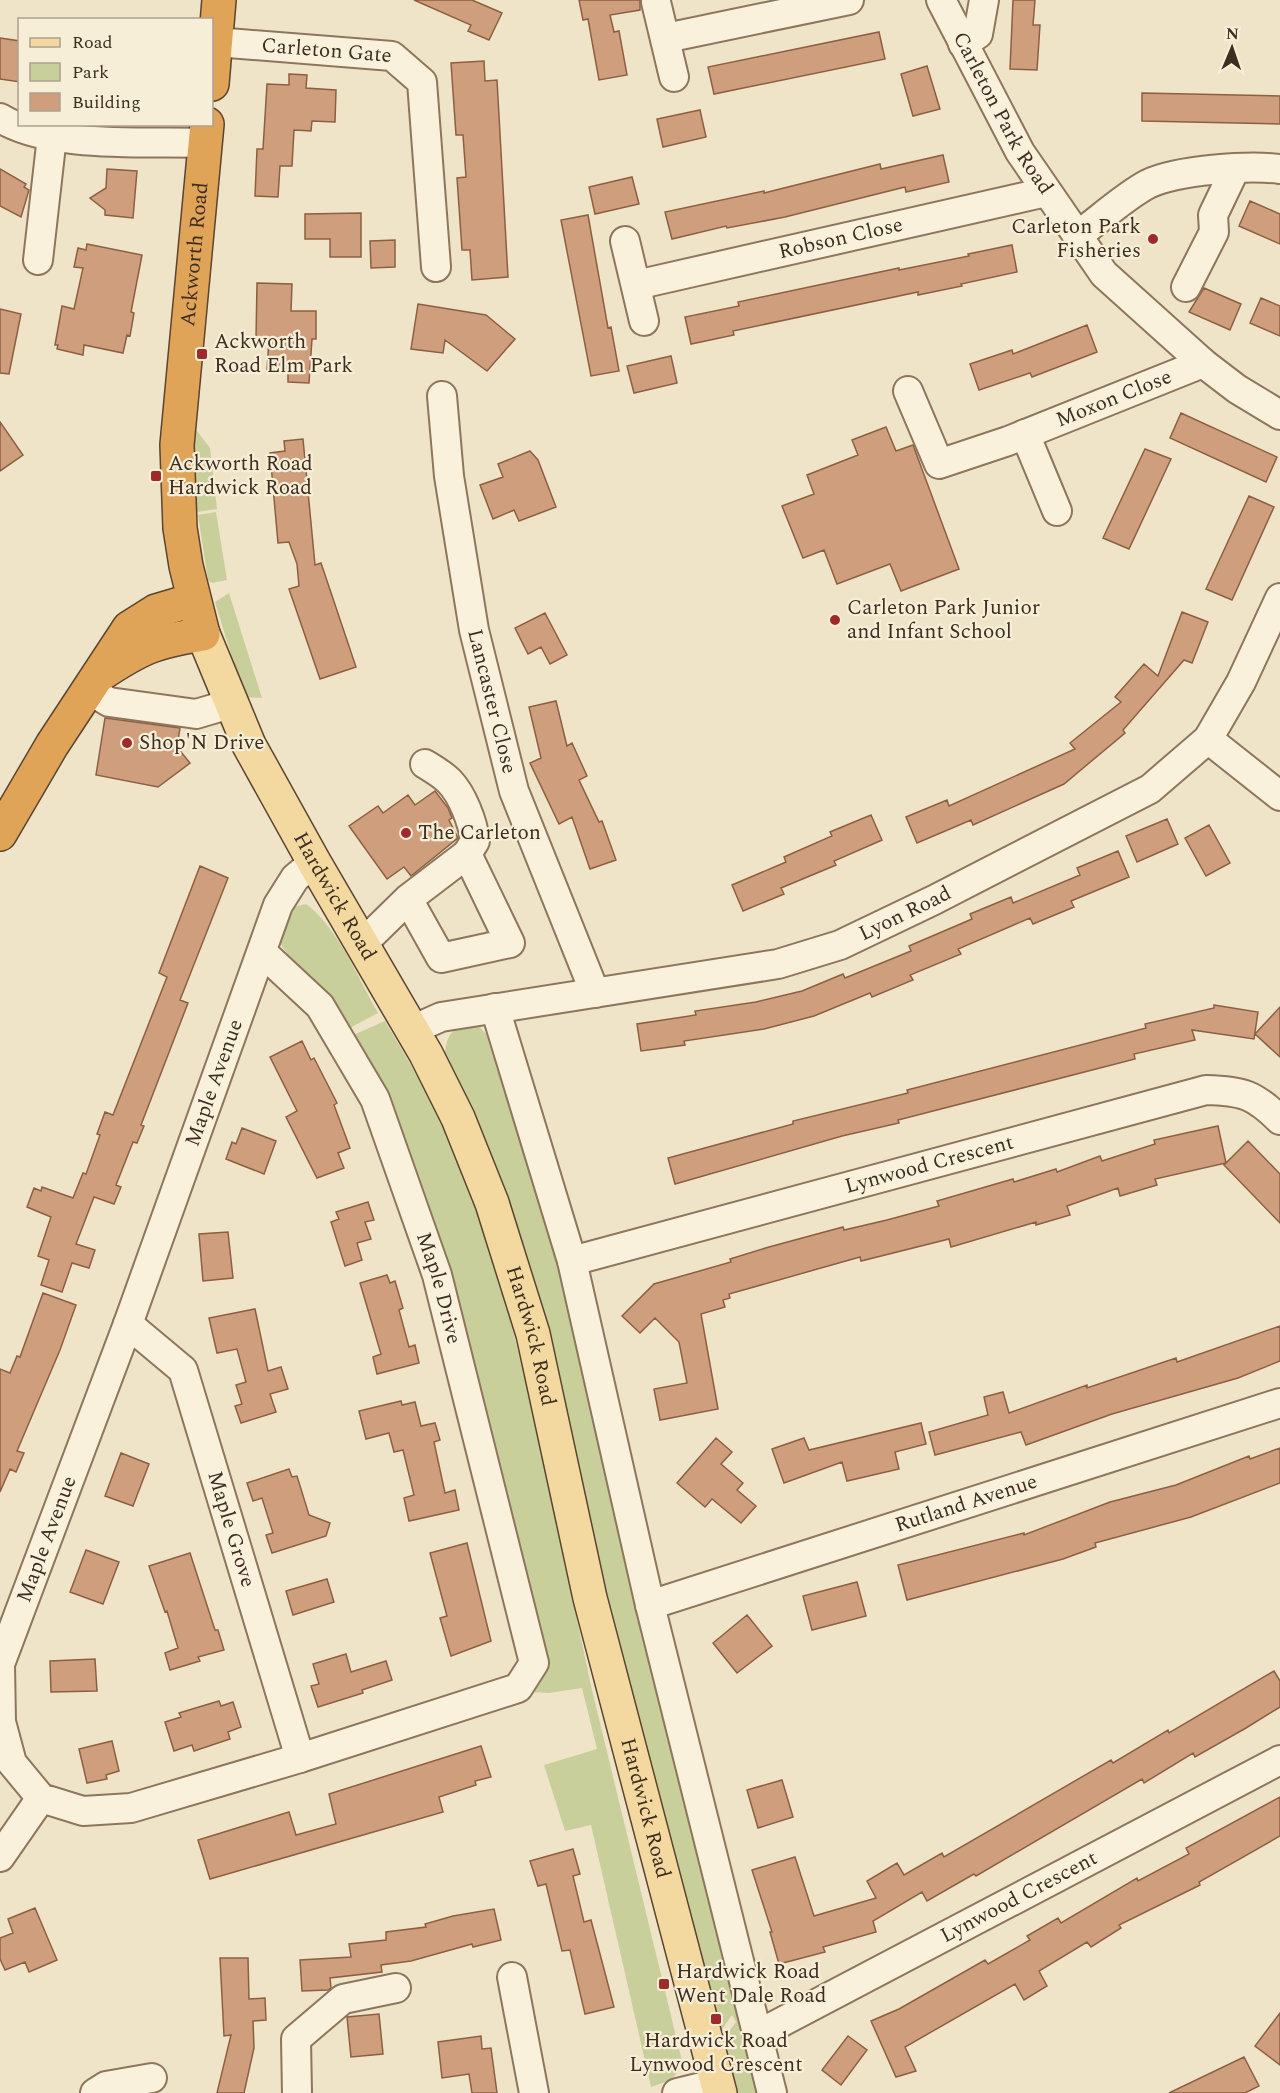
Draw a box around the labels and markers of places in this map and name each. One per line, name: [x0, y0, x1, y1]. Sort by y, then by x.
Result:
place label: Carleton Park Fisheries: [1011, 211, 1141, 267]
marker: Carleton Park Fisheries: [1146, 232, 1160, 246]
place label: Ackworth Road Elm Park: [214, 326, 353, 382]
marker: Ackworth Road Elm Park: [195, 347, 209, 361]
place label: Ackworth Road Hardwick Road: [168, 448, 313, 504]
marker: Ackworth Road Hardwick Road: [149, 469, 163, 483]
place label: Carleton Park Junior and Infant School: [847, 592, 1040, 648]
marker: Carleton Park Junior and Infant School: [828, 613, 842, 627]
place label: Shop'N Drive: [139, 727, 264, 759]
marker: Shop'N Drive: [120, 736, 134, 750]
place label: The Carleton: [418, 817, 541, 849]
marker: The Carleton: [399, 826, 413, 840]
place label: Hardwick Road Went Dale Road: [676, 1956, 827, 2012]
marker: Hardwick Road Went Dale Road: [657, 1977, 671, 1991]
marker: Hardwick Road Lynwood Crescent: [709, 2012, 723, 2026]
place label: Hardwick Road Lynwood Crescent: [629, 2025, 803, 2081]

